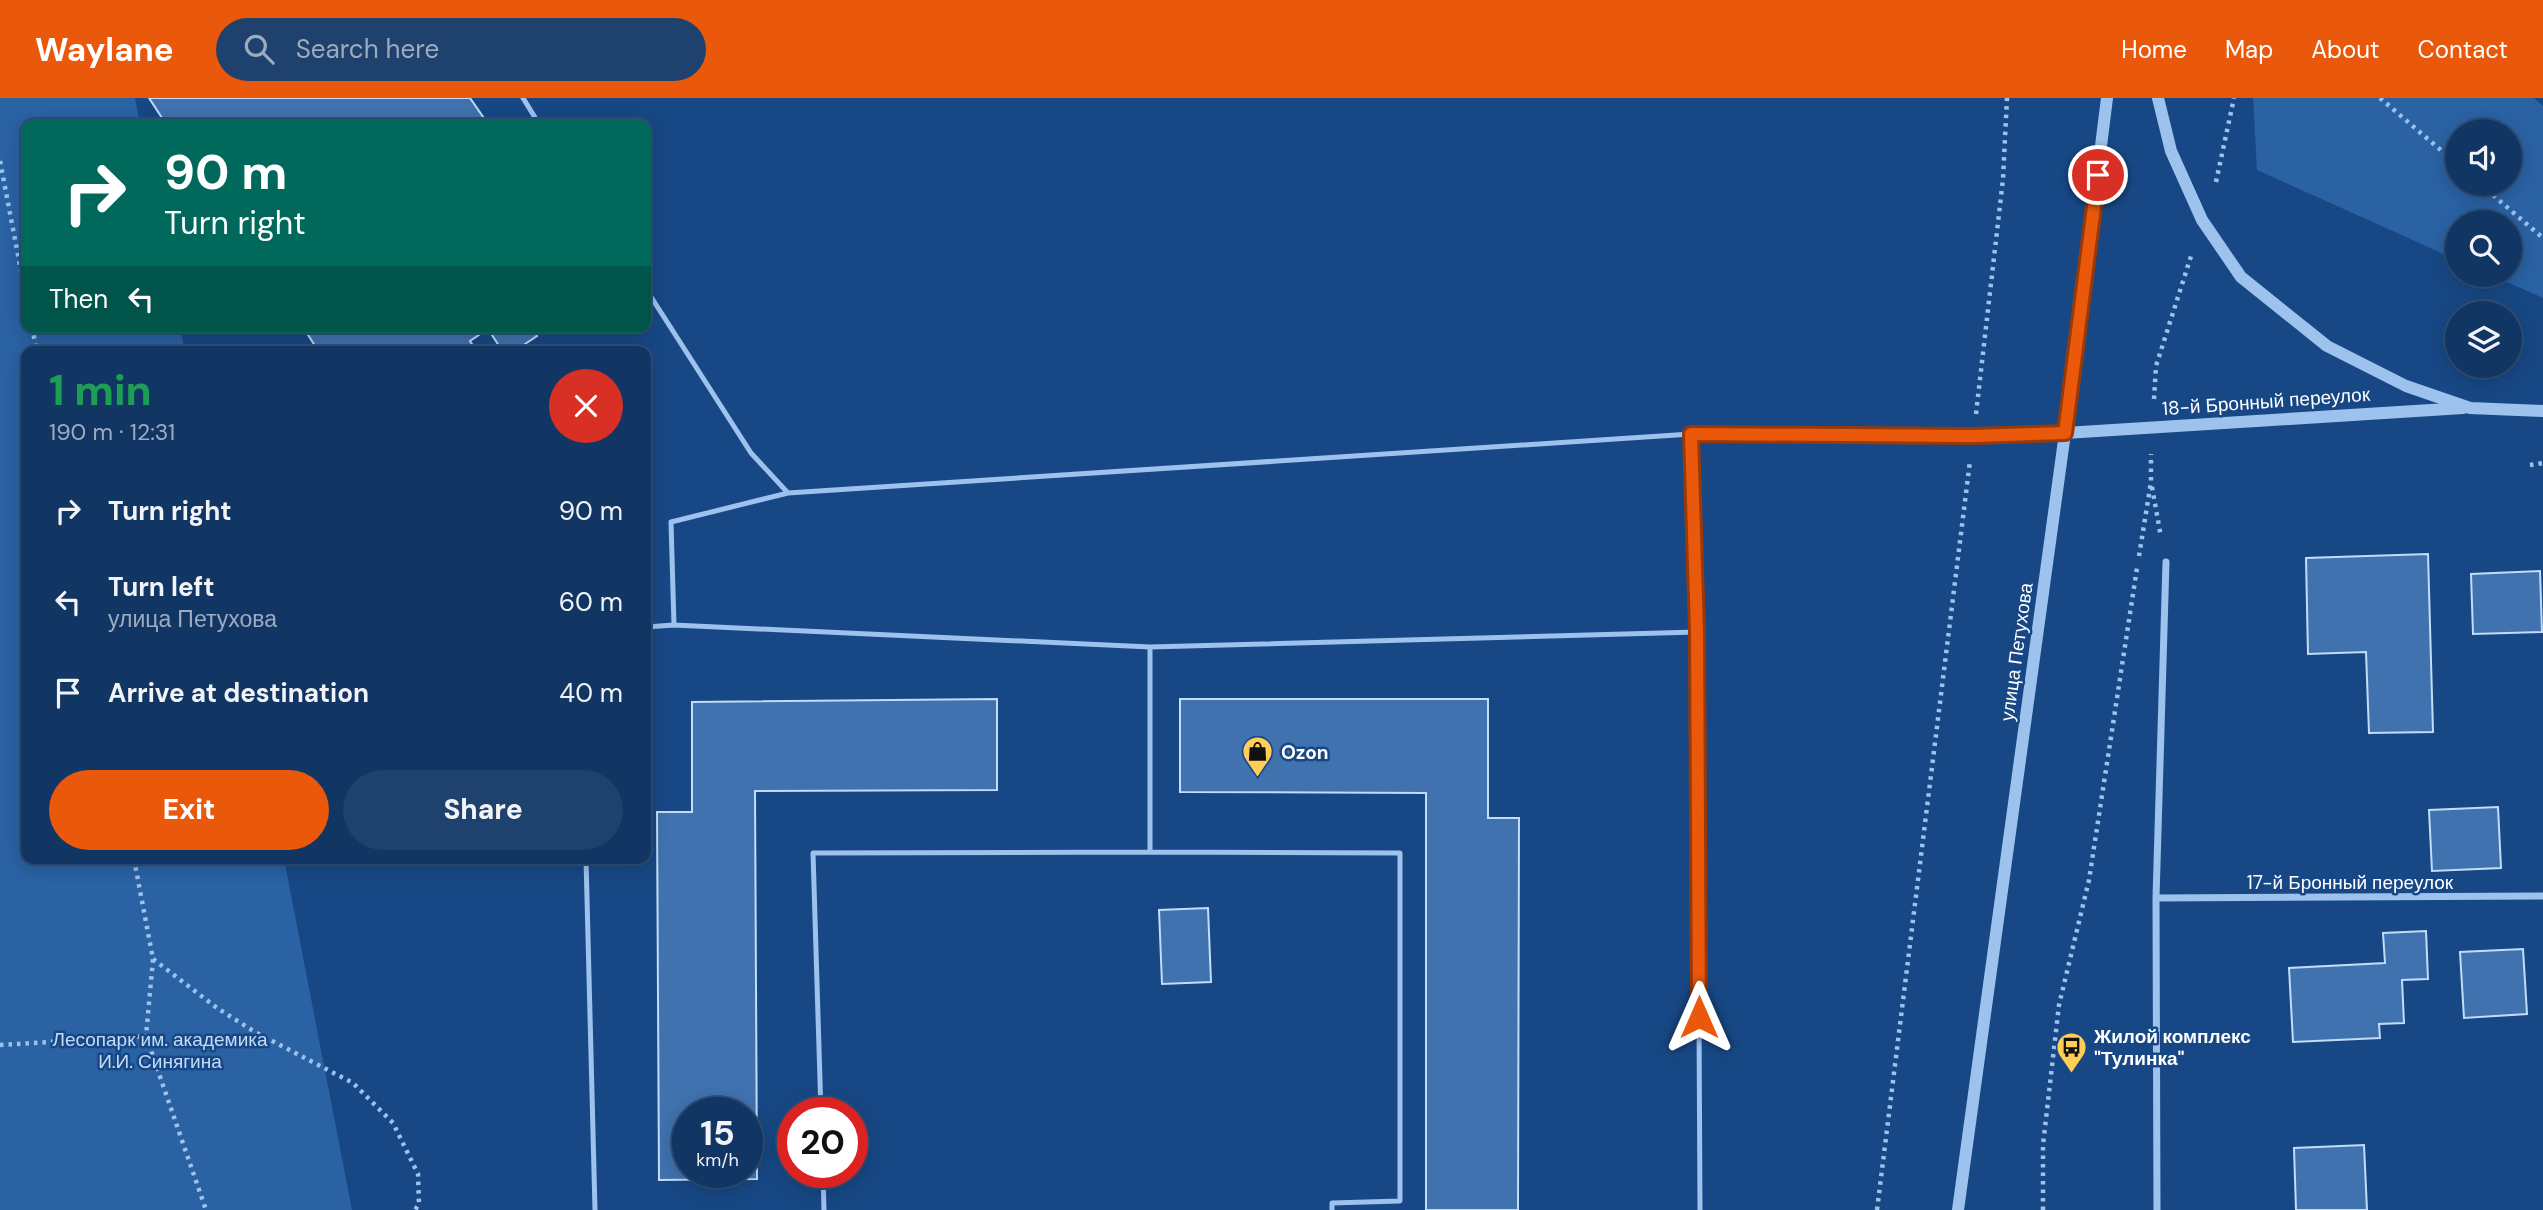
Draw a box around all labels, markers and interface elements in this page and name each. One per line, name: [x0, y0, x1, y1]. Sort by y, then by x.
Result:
search box: [216, 18, 706, 81]
text: Waylane: [35, 28, 174, 71]
icon: search: [240, 30, 278, 68]
text: Search here: [296, 32, 439, 66]
text: Home: [2121, 34, 2187, 65]
text: Map: [2225, 34, 2273, 65]
text: About: [2311, 34, 2380, 65]
text: Contact: [2418, 34, 2508, 65]
map controls: [2445, 119, 2522, 378]
button: sound: [2445, 119, 2522, 196]
text: 90 m: [164, 140, 287, 204]
pin: [2068, 145, 2128, 205]
icon: right: [49, 147, 140, 238]
icon: arrive: [2079, 156, 2117, 194]
text: Turn right: [164, 202, 306, 244]
button: search: [2445, 210, 2522, 287]
icon: left: [122, 280, 160, 318]
text: Then: [49, 282, 108, 316]
button: layers: [2445, 301, 2522, 378]
text: 1 min: [49, 363, 152, 418]
button: close: [549, 369, 623, 443]
street label: 18-й Бронный переулок: [2161, 382, 2372, 421]
text: 190 m · 12:31: [49, 417, 175, 447]
icon: right: [49, 492, 87, 530]
text: Turn right: [108, 494, 232, 528]
text: 90 m: [559, 494, 623, 528]
text: Turn left: [108, 570, 215, 604]
street label: улица Петухова: [1994, 581, 2039, 723]
icon: left: [49, 583, 87, 621]
text: 60 m: [559, 585, 623, 619]
text: улица Петухова: [108, 604, 277, 634]
icon: arrive: [49, 674, 87, 712]
text: Arrive at destination: [108, 676, 369, 710]
text: 40 m: [559, 676, 623, 710]
shop icon: Ozon: [1241, 735, 1275, 779]
place label: Ozon: [1281, 740, 1329, 765]
button: Exit: [49, 770, 329, 850]
button: Share: [343, 770, 623, 850]
street label: 17-й Бронный переулок: [2247, 870, 2454, 895]
position arrow: [1662, 980, 1736, 1054]
place label: Жилой комплекс "Тулинка": [2093, 1024, 2251, 1071]
park label: Лесопарк им. академика И.И. Синягина: [52, 1027, 268, 1074]
bus stop icon: Жилой комплекс "Тулинка": [2054, 1030, 2088, 1074]
speed limit sign: 20: [777, 1097, 868, 1188]
text: 15: [700, 1110, 735, 1156]
text: km/h: [696, 1148, 739, 1172]

